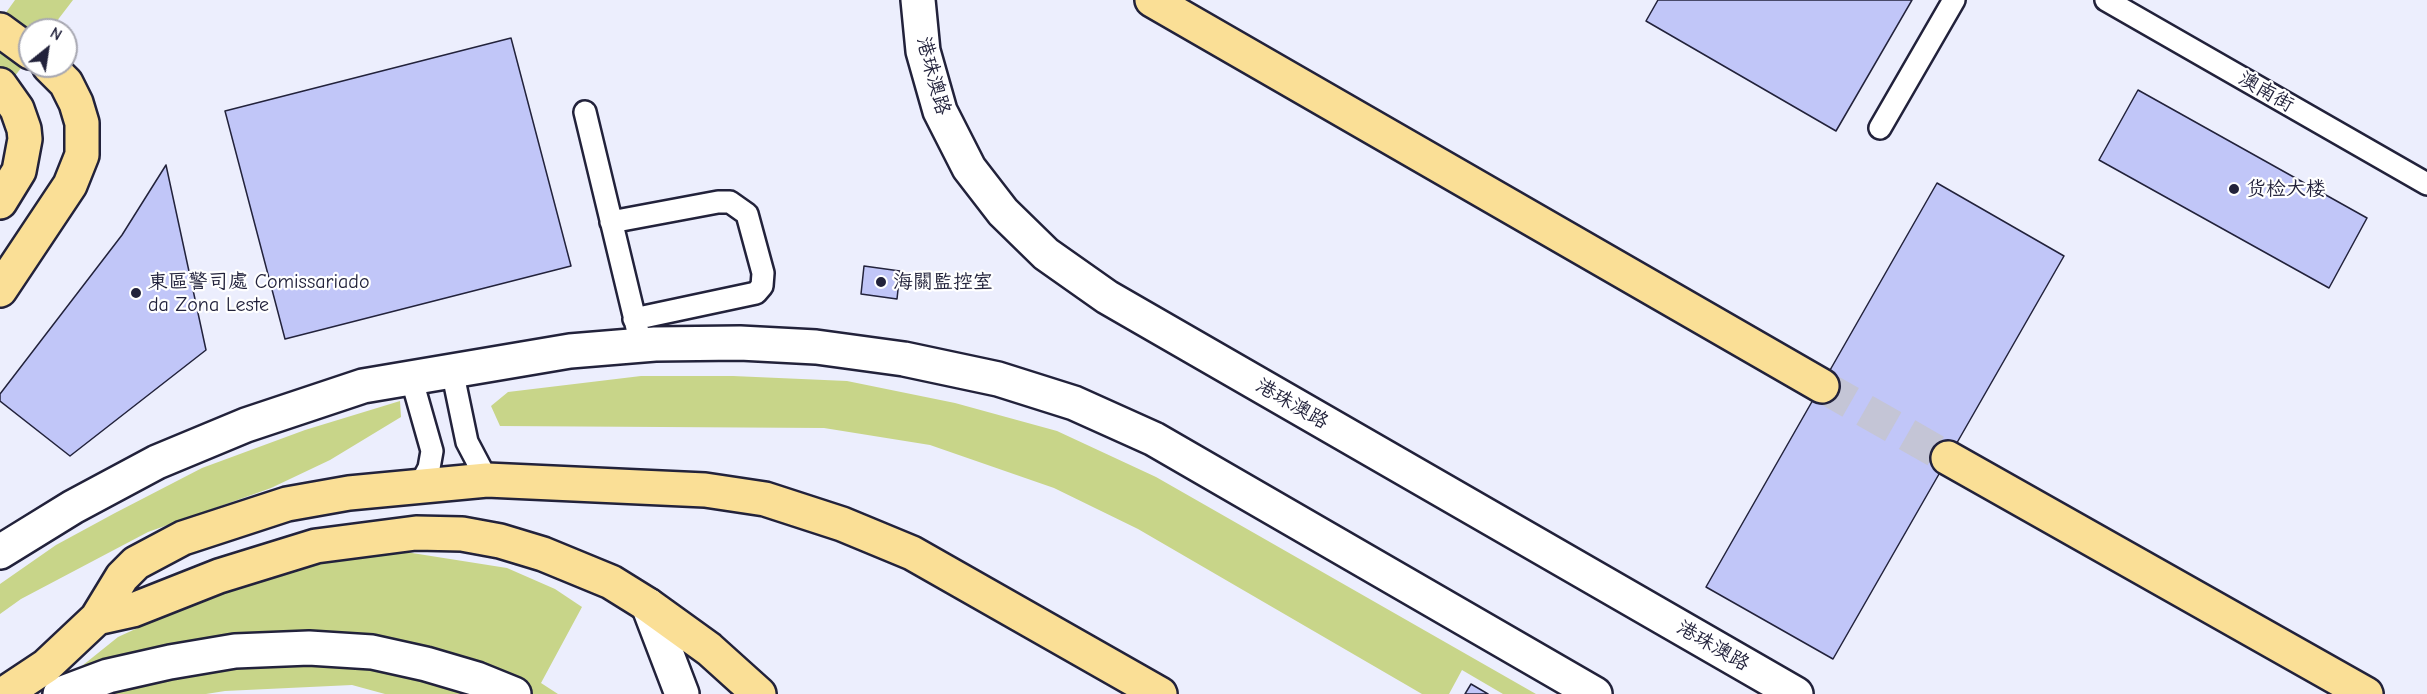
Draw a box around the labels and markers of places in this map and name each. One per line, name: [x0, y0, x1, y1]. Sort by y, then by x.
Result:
place label: 货检大楼: [2246, 177, 2326, 201]
marker: 货检大楼: [2227, 182, 2241, 196]
place label: 東區警司處 Comissariado da Zona Leste: [148, 270, 369, 317]
place label: 海關監控室: [893, 270, 993, 294]
marker: 海關監控室: [874, 275, 888, 289]
marker: 東區警司處 Comissariado da Zona Leste: [129, 286, 143, 300]

